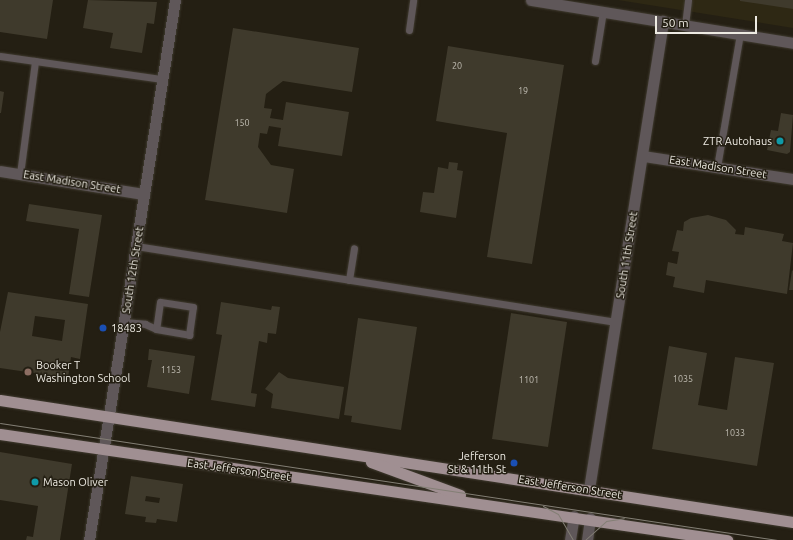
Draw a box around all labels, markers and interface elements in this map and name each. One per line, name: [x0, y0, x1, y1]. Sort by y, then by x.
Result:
scale bar: [657, 8, 759, 34]
text: 50 m: [662, 16, 689, 29]
house number: 20: [452, 61, 462, 71]
house number: 19: [518, 86, 528, 96]
house number: 150: [234, 118, 250, 128]
place label: ZTR Autohaus: [703, 134, 772, 148]
marker: ZTR Autohaus: [775, 136, 785, 146]
street label: East Madison Street: [668, 153, 768, 181]
street label: East Madison Street: [22, 168, 122, 196]
street label: South 11th Street: [614, 211, 640, 299]
street label: South 12th Street: [120, 226, 146, 314]
place label: 18483: [111, 321, 142, 335]
marker: 18483: [98, 323, 108, 333]
place label: Booker T Washington School: [36, 359, 130, 385]
house number: 1153: [161, 365, 181, 375]
marker: Booker T Washington School: [23, 367, 33, 377]
house number: 1035: [673, 374, 693, 384]
house number: 1101: [519, 375, 539, 385]
house number: 1033: [725, 428, 745, 438]
place label: Jefferson St & 11th St: [448, 450, 506, 476]
street label: East Jefferson Street: [186, 456, 292, 484]
marker: Jefferson St & 11th St: [509, 458, 519, 468]
street label: East Jefferson Street: [517, 472, 623, 502]
place label: Mason Oliver: [43, 475, 108, 489]
marker: Mason Oliver: [30, 477, 40, 487]

